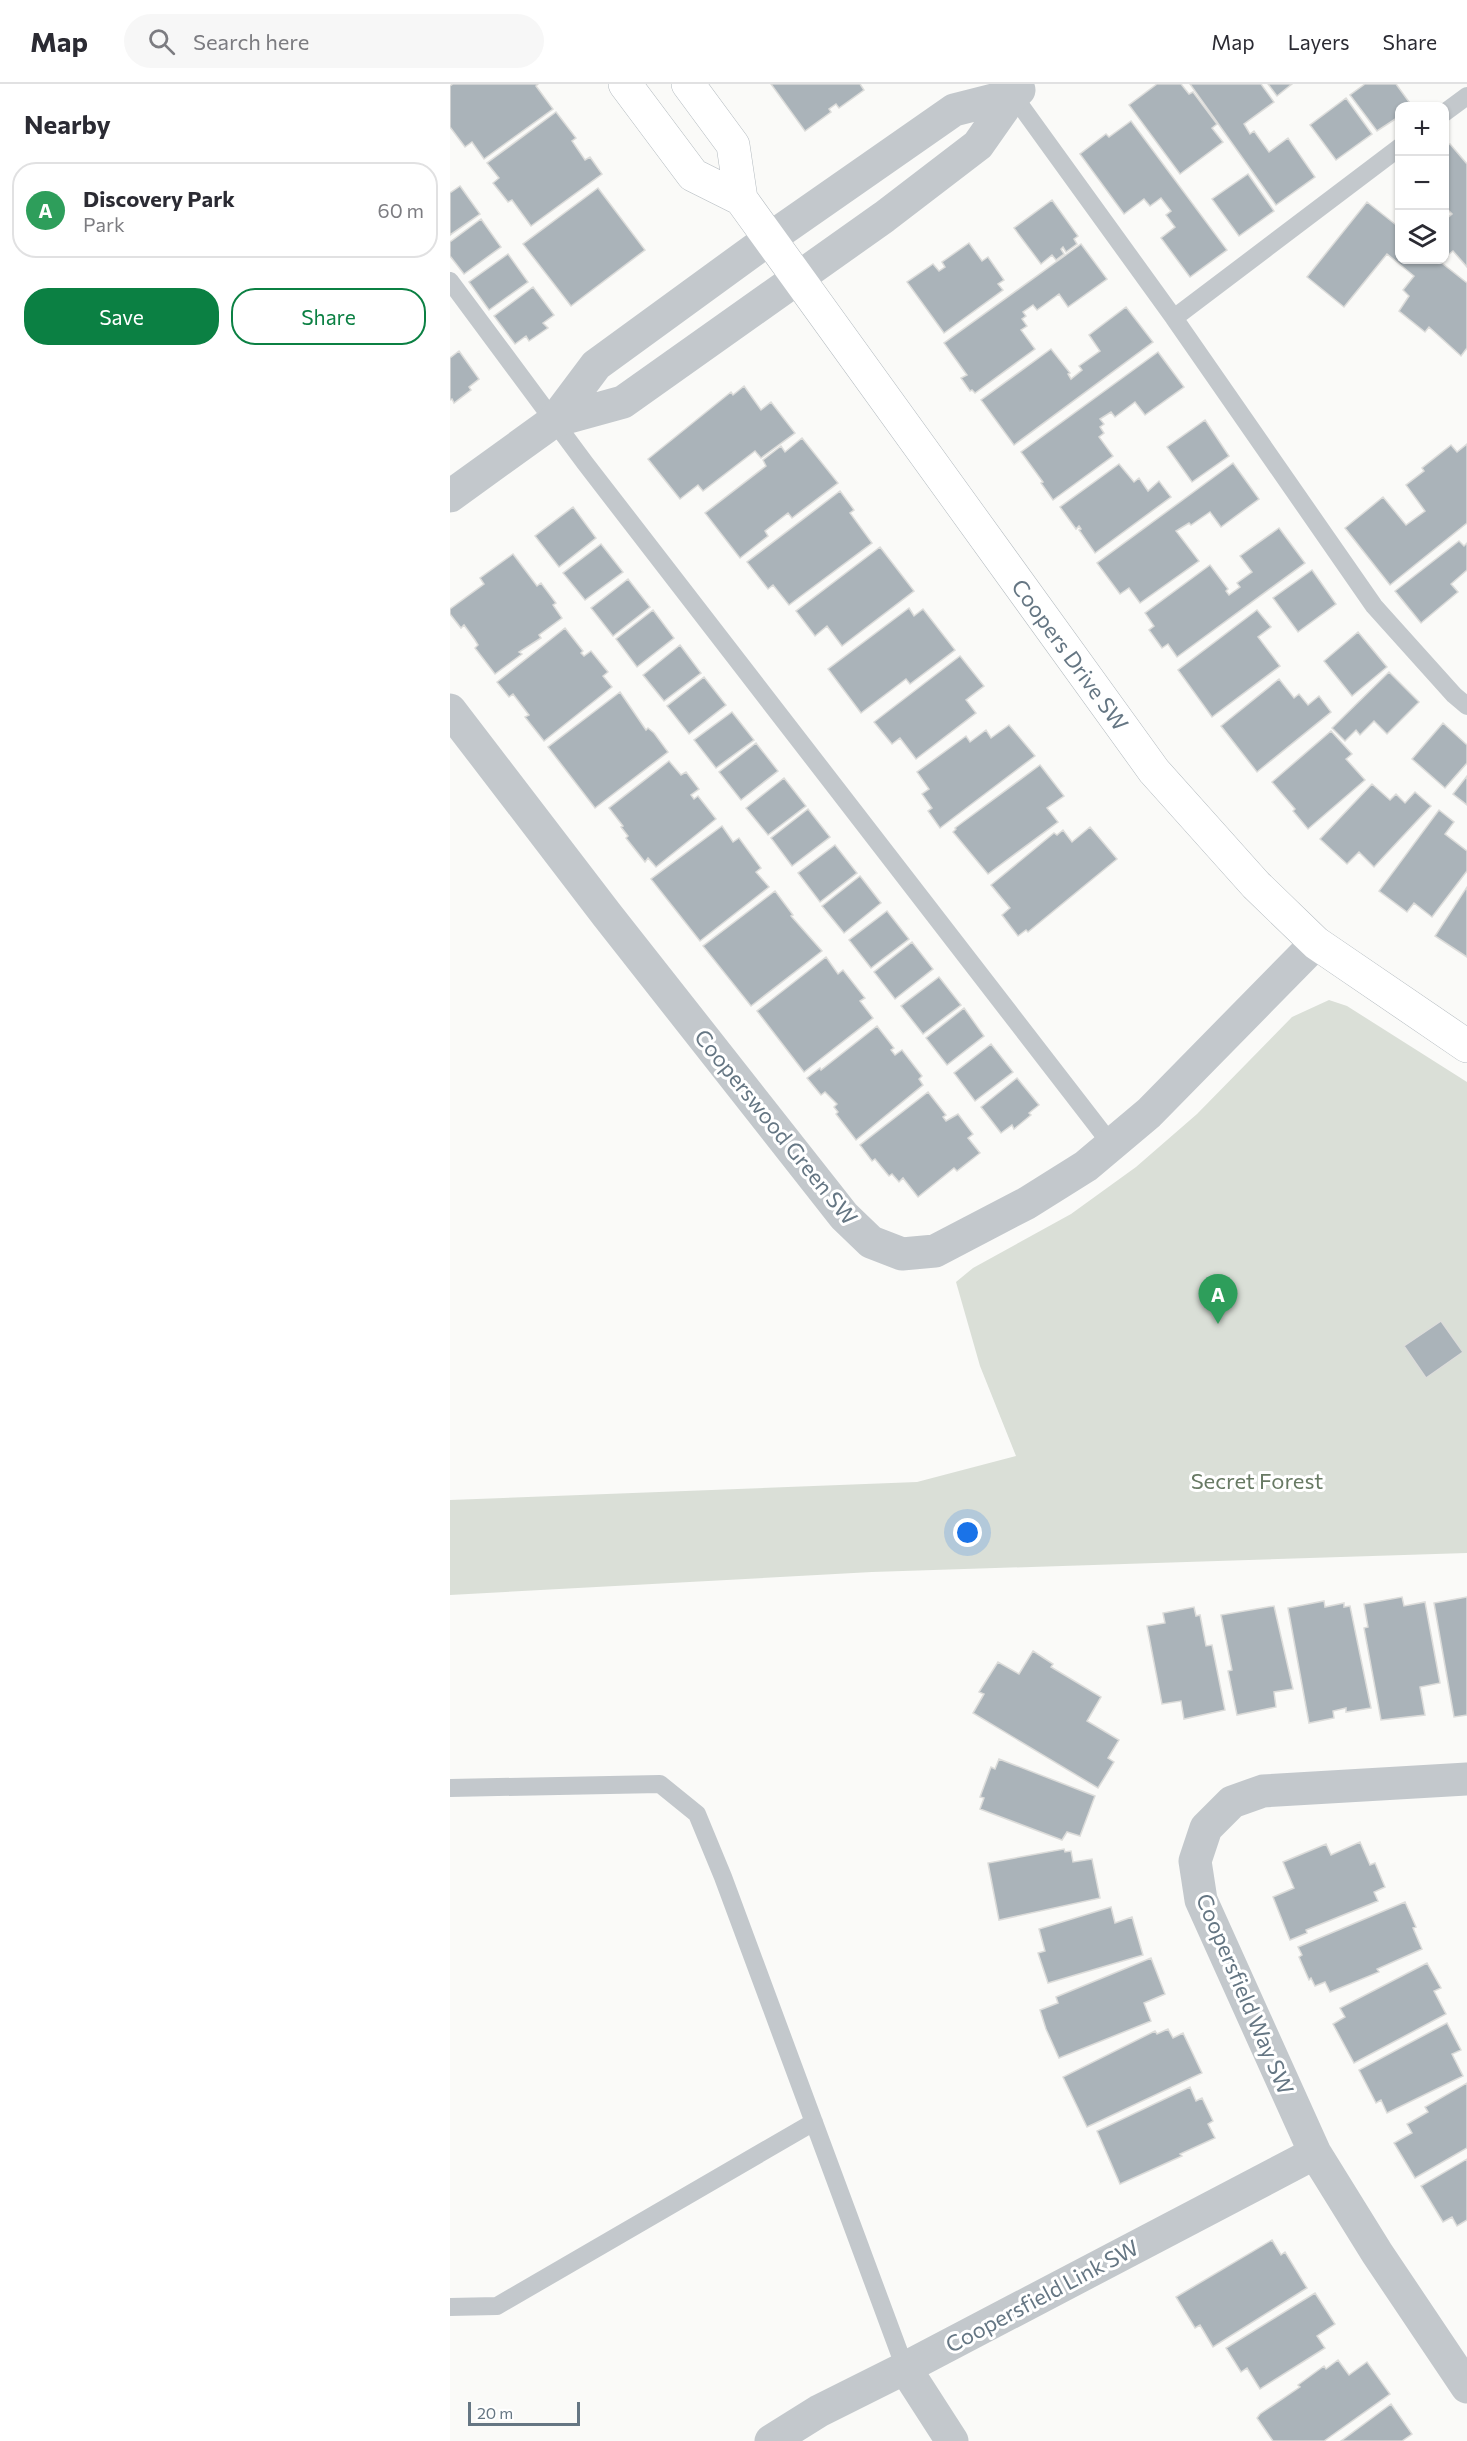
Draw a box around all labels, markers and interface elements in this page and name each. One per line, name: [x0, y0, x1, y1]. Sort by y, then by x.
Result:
search box: [124, 14, 544, 68]
text: Map: [30, 24, 88, 58]
icon: search: [145, 25, 178, 58]
text: Search here: [193, 28, 309, 55]
text: Map: [1211, 29, 1255, 54]
text: Layers: [1288, 29, 1350, 54]
text: Share: [1383, 29, 1437, 54]
map controls: [1395, 102, 1449, 264]
button: +: [1395, 102, 1449, 156]
text: Nearby: [24, 108, 111, 139]
button: −: [1395, 156, 1449, 210]
text: Discovery Park: [83, 185, 235, 212]
text: A: [38, 198, 53, 222]
text: 60 m: [378, 198, 424, 222]
button: layers: [1395, 210, 1449, 264]
text: Park: [83, 212, 125, 236]
button: Save: [24, 288, 219, 345]
button: Share: [231, 288, 426, 345]
street label: Coopers Drive SW: [1006, 574, 1134, 736]
street label: Cooperswood Green SW: [689, 1023, 864, 1230]
pin: A: [1198, 1274, 1238, 1324]
park label: Secret Forest: [1191, 1467, 1323, 1494]
your location: [953, 1518, 982, 1547]
street label: Coopersfield Way SW: [1191, 1889, 1300, 2098]
street label: Coopersfield Link SW: [941, 2233, 1143, 2358]
scale bar: [468, 2399, 580, 2426]
text: 20 m: [477, 2403, 513, 2422]

